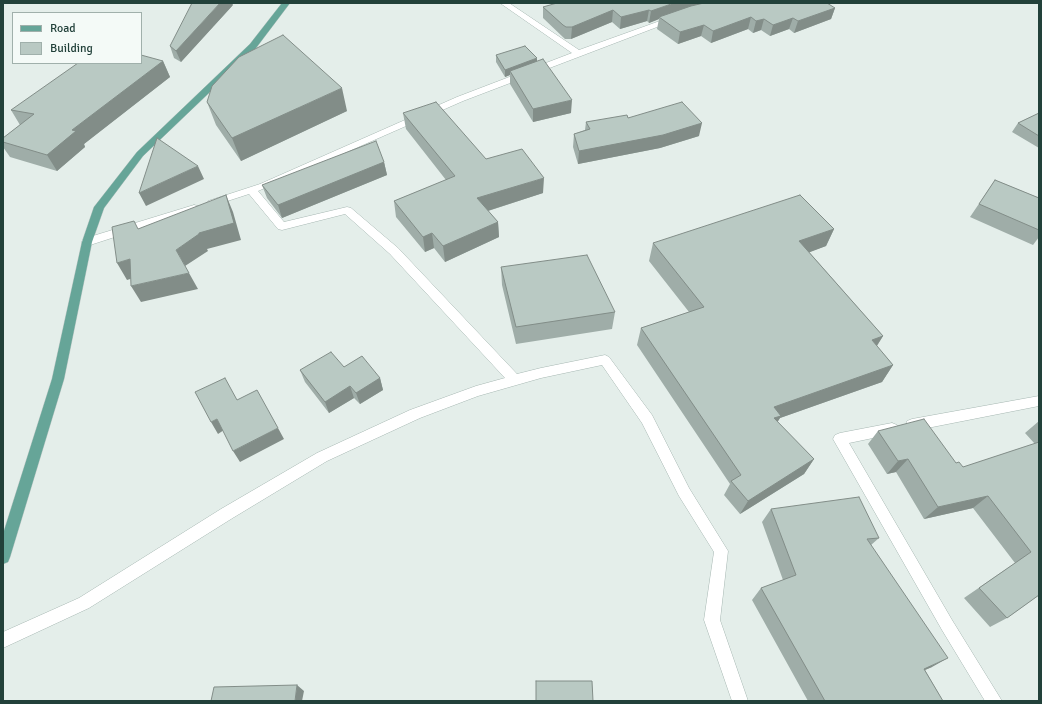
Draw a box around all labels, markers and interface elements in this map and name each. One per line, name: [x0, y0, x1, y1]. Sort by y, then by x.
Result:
legend: [12, 12, 142, 64]
text: Road: [50, 21, 76, 36]
text: Building: [50, 41, 93, 56]

